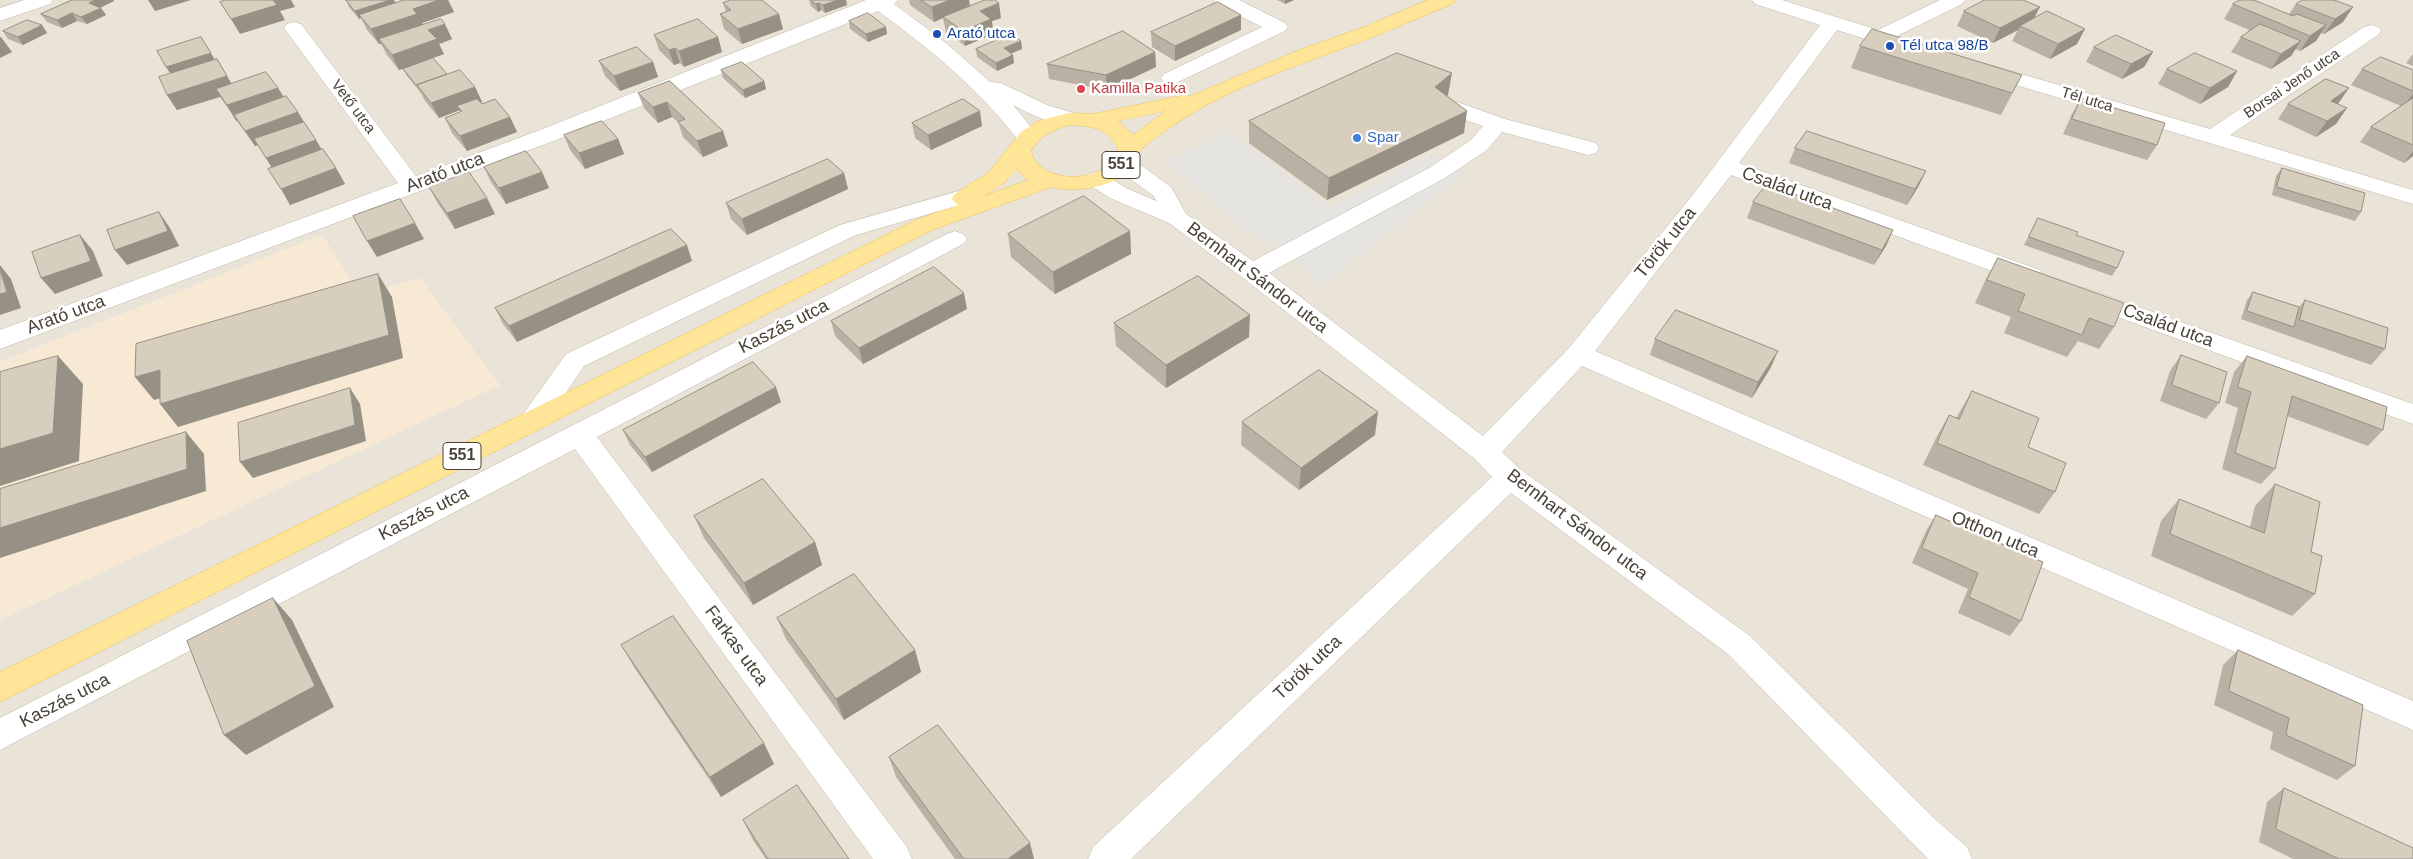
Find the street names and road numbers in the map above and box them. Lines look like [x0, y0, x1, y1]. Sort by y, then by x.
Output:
street label: Borsai Jenő utca [2241, 45, 2343, 123]
street label: Vető utca [327, 77, 379, 137]
street label: Tél utca [2059, 84, 2115, 116]
street label: Arató utca [403, 148, 487, 198]
road number: 551 [1102, 152, 1140, 178]
street label: Család utca [1739, 163, 1835, 215]
street label: Török utca [1631, 203, 1701, 283]
street label: Bernhart Sándor utca [1182, 218, 1332, 338]
street label: Arató utca [24, 291, 108, 339]
street label: Kaszás utca [735, 295, 833, 359]
street label: Család utca [2120, 300, 2216, 352]
road number: 551 [443, 442, 481, 470]
street label: Bernhart Sándor utca [1502, 465, 1652, 585]
street label: Kaszás utca [375, 482, 473, 546]
street label: Otthon utca [1948, 507, 2042, 563]
street label: Farkas utca [700, 602, 772, 690]
street label: Török utca [1270, 631, 1346, 705]
street label: Kaszás utca [16, 669, 114, 733]

